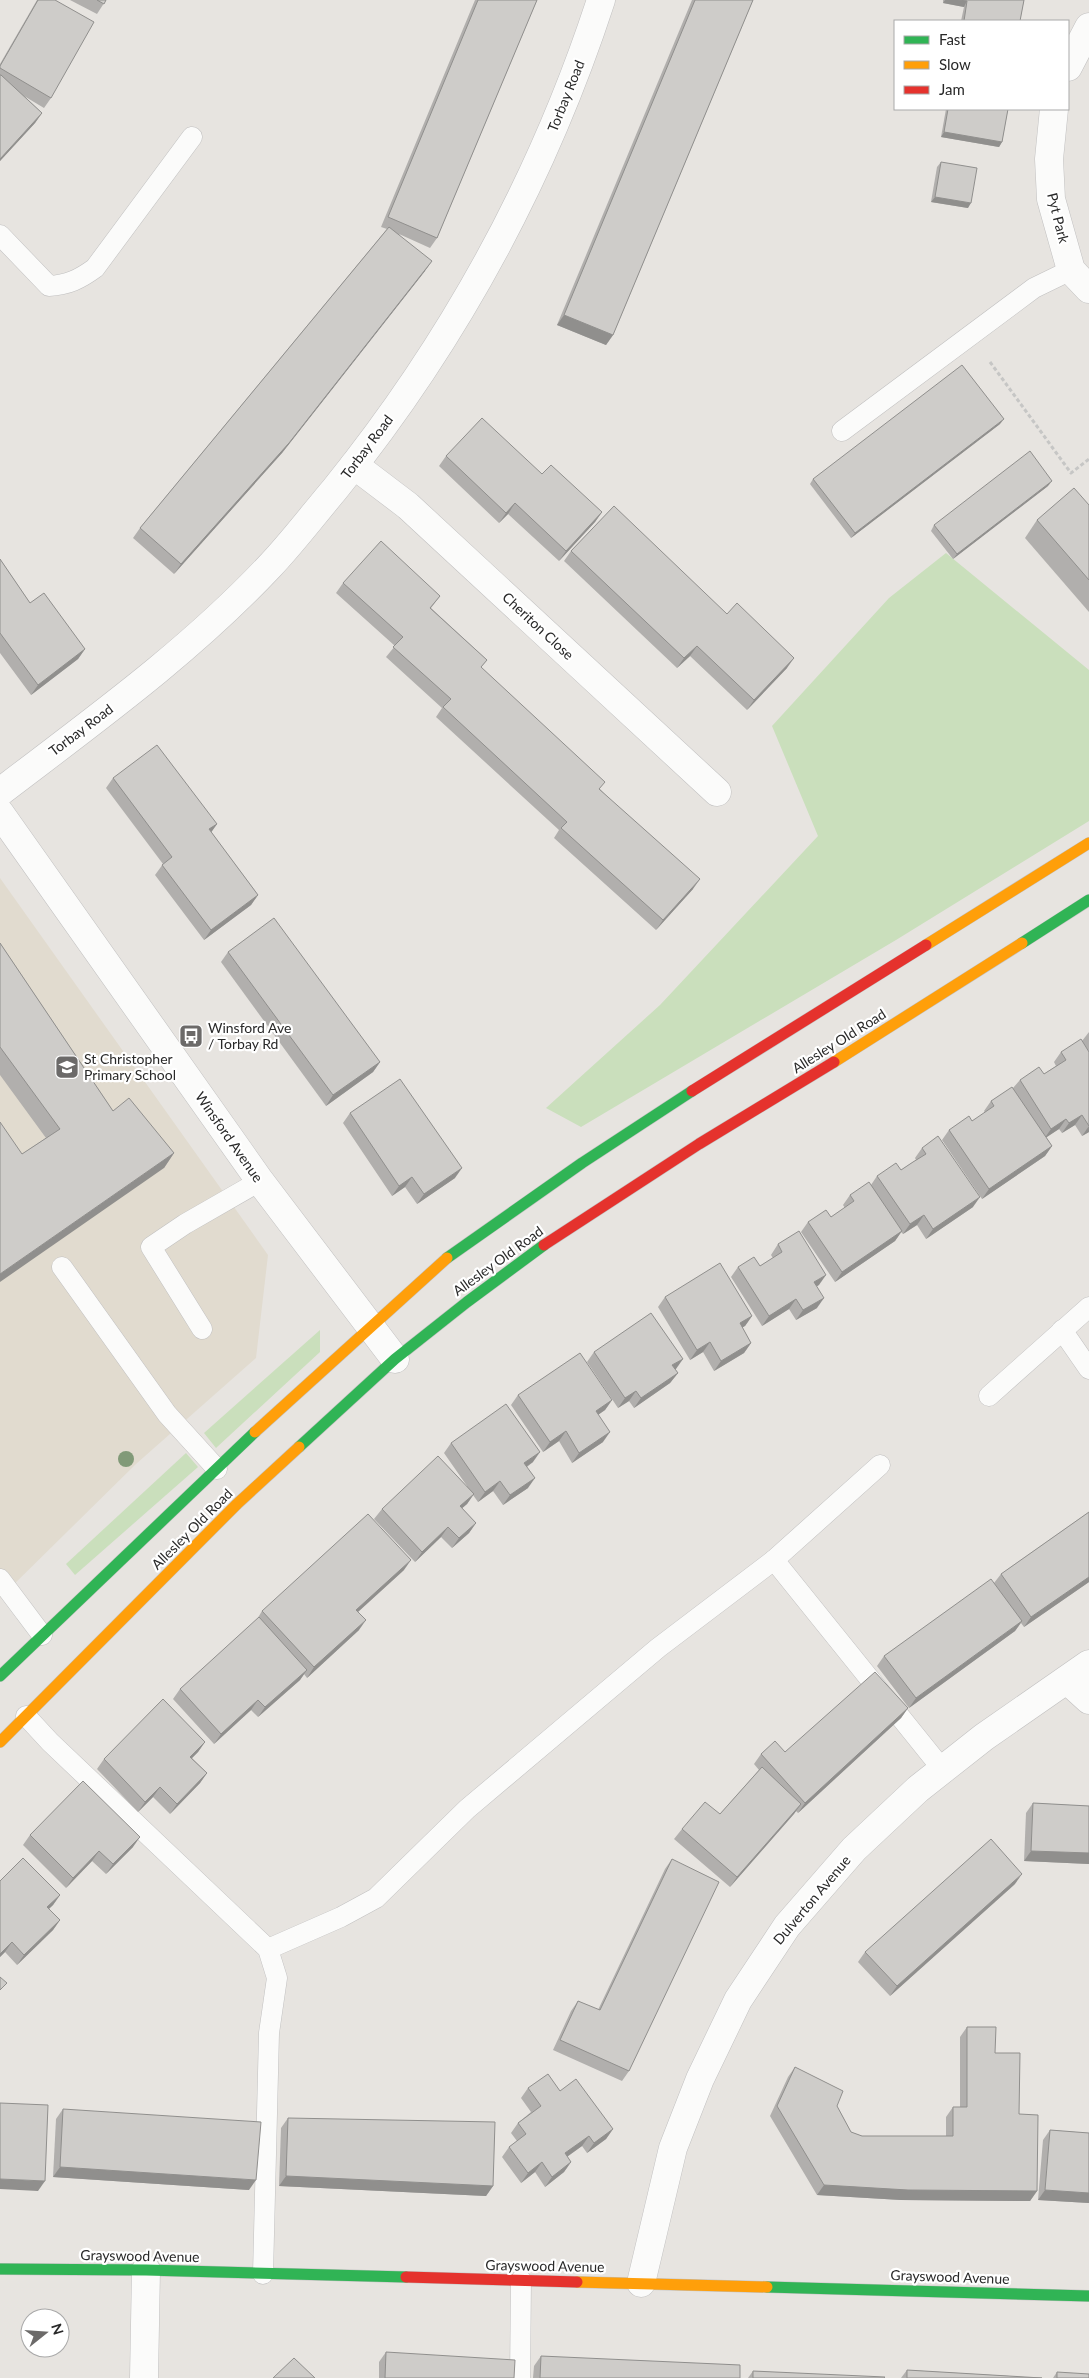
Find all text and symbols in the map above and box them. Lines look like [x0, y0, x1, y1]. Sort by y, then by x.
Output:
legend [894, 20, 1069, 110]
text: Fast [939, 30, 966, 48]
text: Slow [939, 55, 971, 73]
street label: Torbay Road [543, 58, 588, 134]
text: Jam [939, 80, 965, 98]
street label: Pyt Park [1044, 191, 1073, 246]
street label: Torbay Road [337, 411, 396, 482]
street label: Cheriton Close [499, 588, 578, 663]
street label: Torbay Road [45, 700, 116, 759]
street label: Allesley Old Road [789, 1005, 889, 1076]
place label: Winsford Ave / Torbay Rd [208, 1019, 291, 1052]
bus stop icon: Winsford Ave / Torbay Rd [178, 1023, 204, 1049]
place label: St Christopher Primary School [84, 1050, 176, 1083]
school or university icon: St Christopher Primary School [54, 1054, 80, 1080]
street label: Winsford Avenue [192, 1088, 267, 1185]
street label: Allesley Old Road [449, 1222, 546, 1299]
street label: Allesley Old Road [148, 1485, 236, 1573]
street label: Dulverton Avenue [769, 1852, 854, 1948]
street label: Grayswood Avenue [80, 2246, 200, 2265]
street label: Grayswood Avenue [485, 2256, 605, 2275]
street label: Grayswood Avenue [890, 2266, 1010, 2287]
north arrow [20, 2308, 70, 2358]
text: N [48, 2321, 68, 2337]

